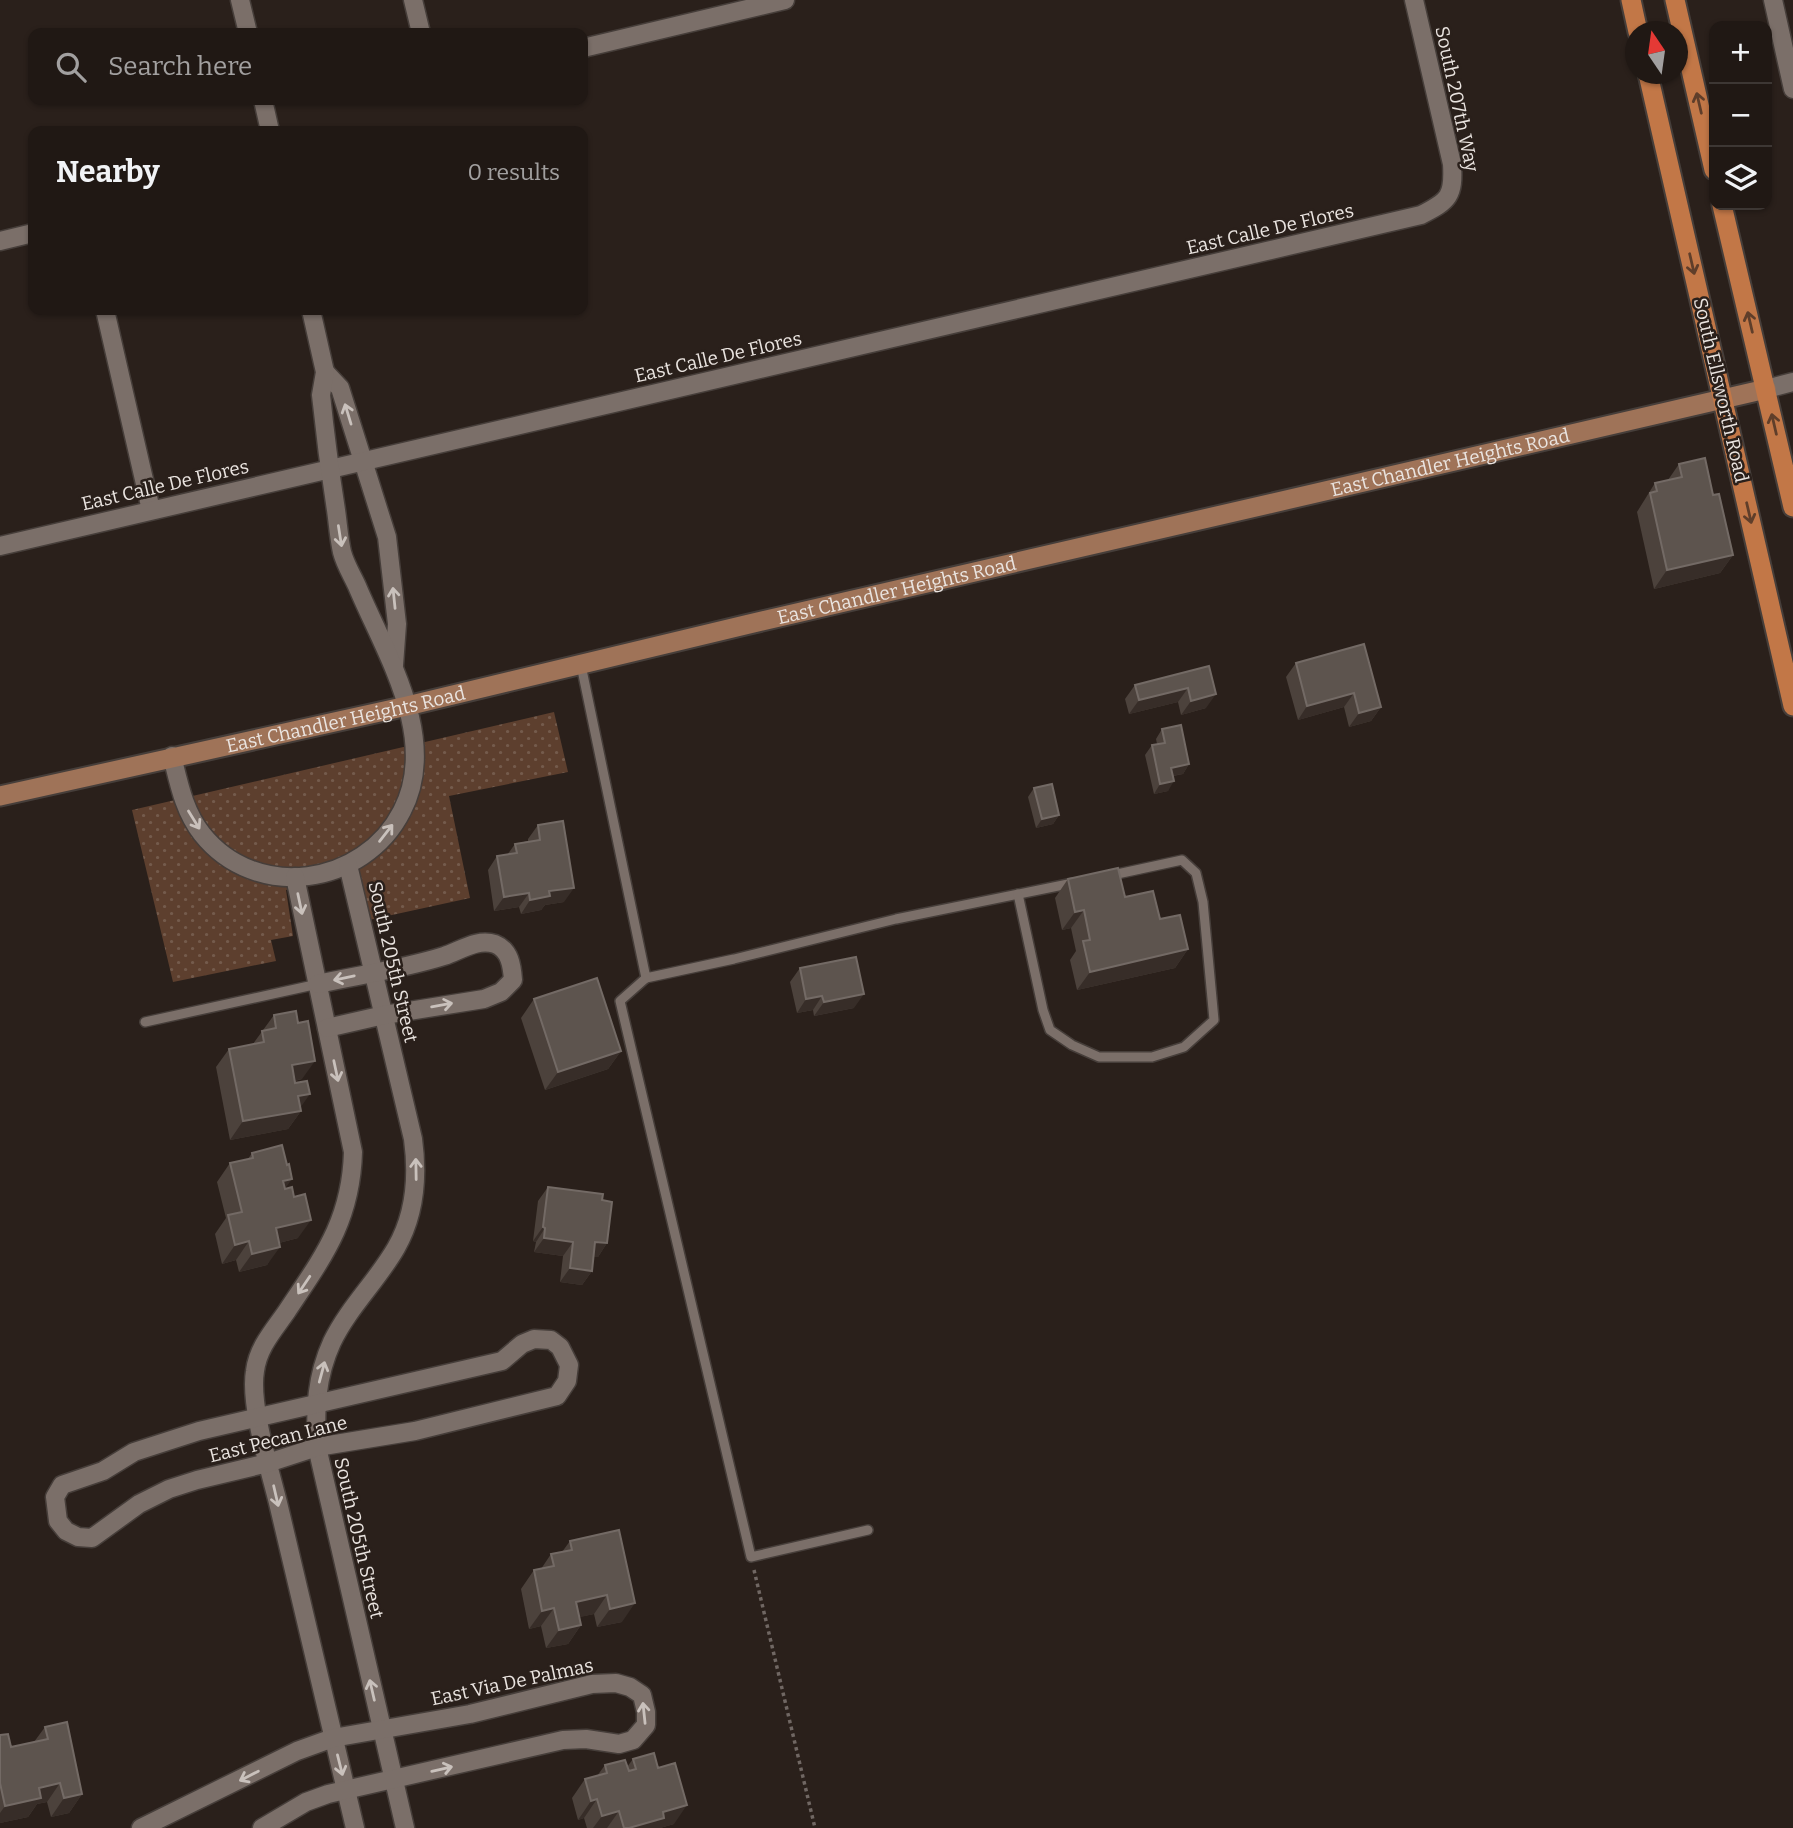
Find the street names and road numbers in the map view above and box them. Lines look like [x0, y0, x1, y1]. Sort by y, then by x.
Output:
street label: South 207th Way [1430, 24, 1484, 175]
street label: East Calle De Flores [1184, 199, 1356, 259]
street label: South Ellsworth Road [1689, 295, 1753, 485]
street label: East Calle De Flores [632, 327, 804, 387]
street label: East Chandler Heights Road [1328, 423, 1572, 501]
street label: East Calle De Flores [79, 455, 251, 515]
street label: East Chandler Heights Road [775, 551, 1018, 629]
street label: East Chandler Heights Road [224, 681, 467, 757]
street label: South 205th Street [363, 879, 423, 1045]
street label: East Pecan Lane [206, 1411, 350, 1467]
street label: South 205th Street [329, 1455, 389, 1621]
street label: East Via De Palmas [429, 1654, 595, 1710]

